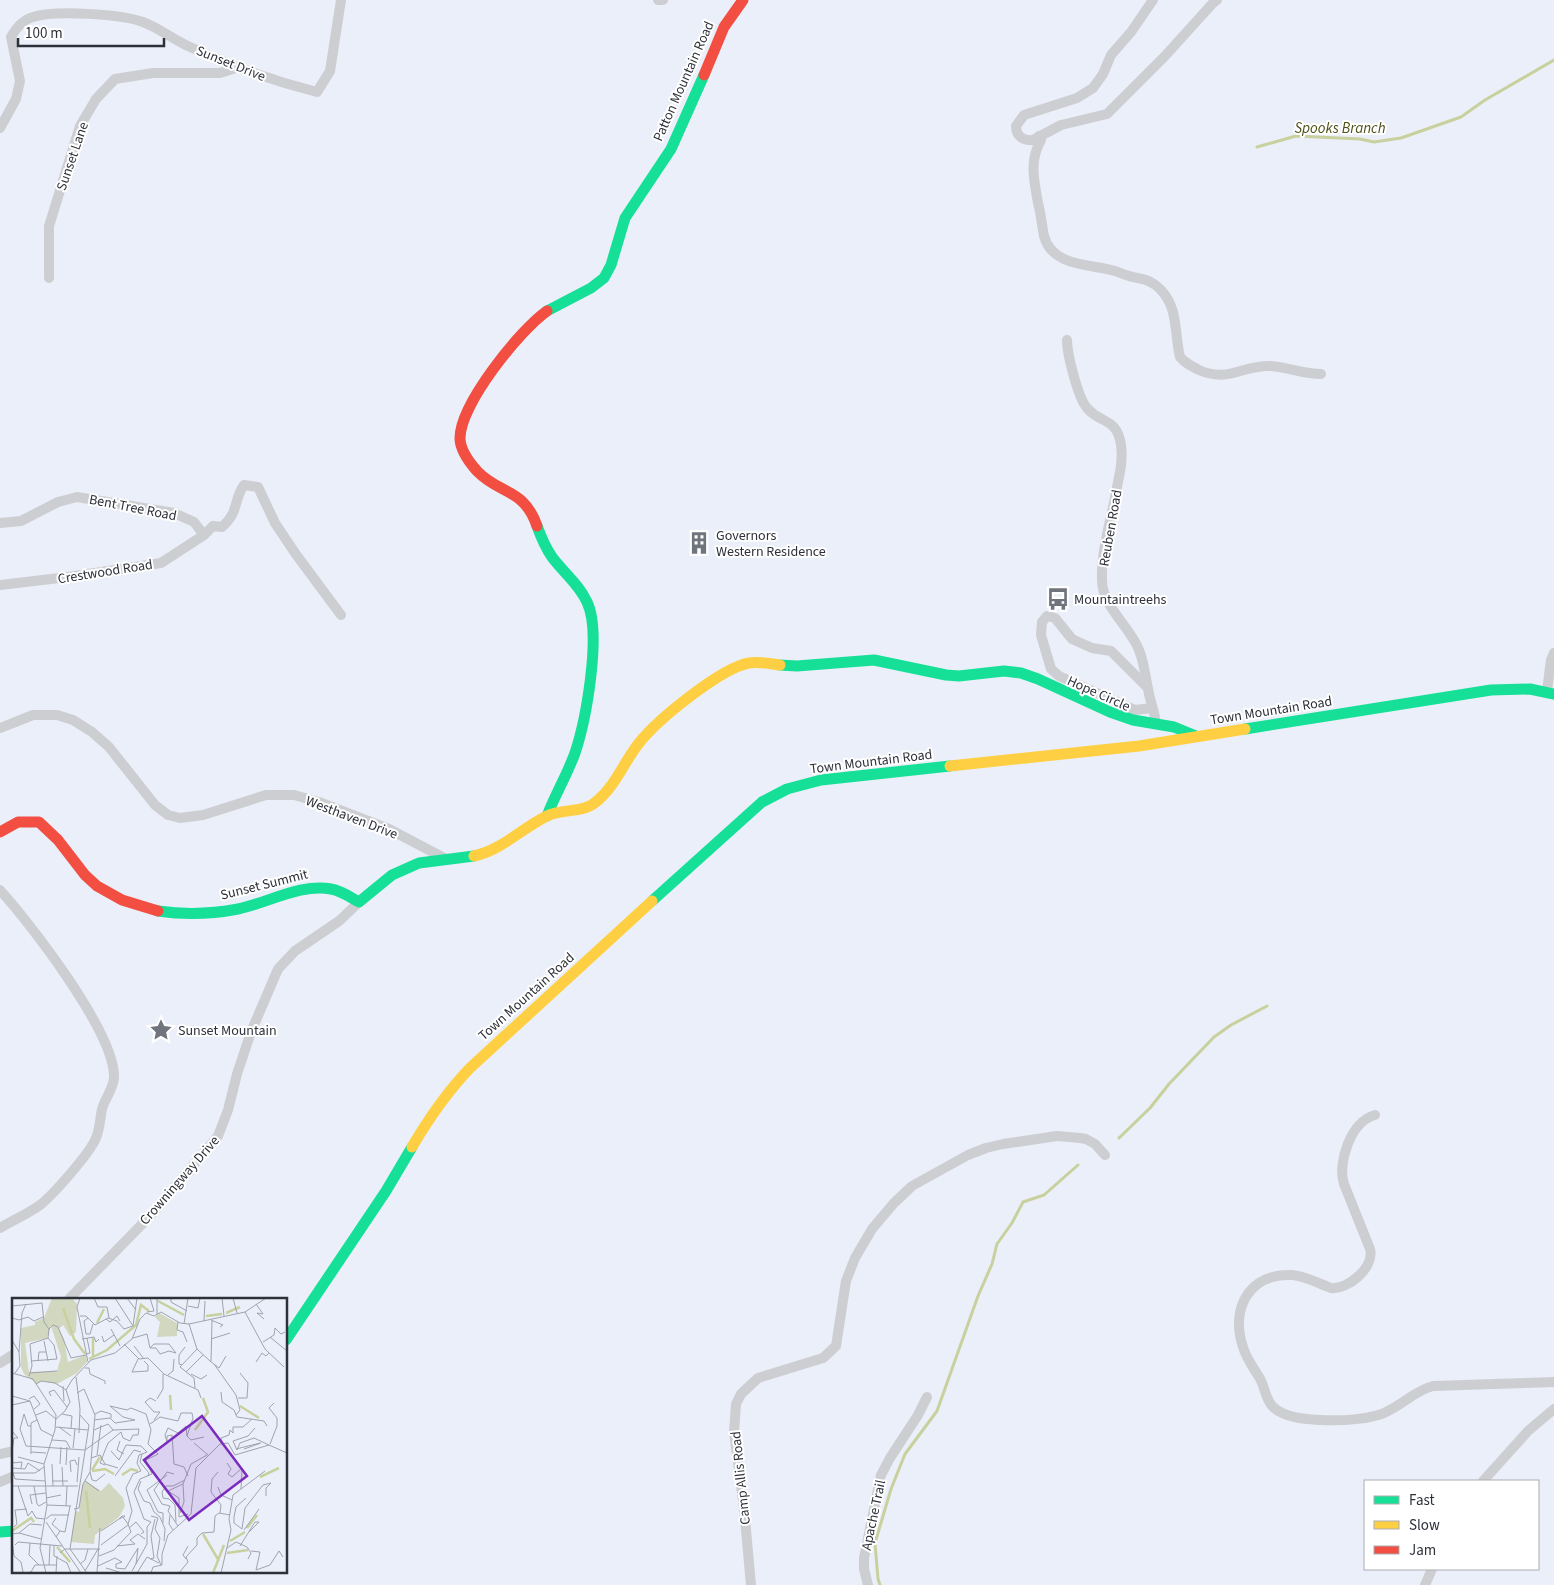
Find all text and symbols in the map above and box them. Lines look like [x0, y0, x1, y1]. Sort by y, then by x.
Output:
scale bar [18, 15, 164, 47]
street label: Patton Mountain Road [648, 18, 719, 145]
text: 100 m [25, 23, 63, 44]
street label: Sunset Drive [193, 41, 268, 87]
water label: Spooks Branch [1294, 118, 1386, 139]
street label: Sunset Lane [52, 119, 94, 193]
street label: Reuben Road [1094, 488, 1128, 568]
street label: Bent Tree Road [87, 490, 178, 526]
place label: Governors Western Residence [716, 526, 826, 562]
building icon: Governors Western Residence [686, 530, 712, 556]
street label: Crestwood Road [56, 555, 154, 589]
bus stop icon: Mountaintreehs [1045, 586, 1071, 612]
place label: Mountaintreehs [1074, 590, 1167, 610]
street label: Hope Circle [1064, 671, 1133, 717]
street label: Town Mountain Road [1209, 691, 1334, 730]
street label: Town Mountain Road [809, 745, 933, 779]
street label: Westhaven Drive [303, 791, 401, 845]
street label: Sunset Summit [218, 864, 310, 905]
street label: Town Mountain Road [474, 948, 579, 1045]
place icon: Sunset Mountain [148, 1017, 174, 1043]
place label: Sunset Mountain [178, 1021, 277, 1041]
street label: Crowningway Drive [135, 1132, 224, 1230]
inset map [12, 1298, 288, 1572]
street label: Camp Allis Road [726, 1430, 756, 1526]
street label: Apache Trail [857, 1478, 891, 1552]
legend [1364, 1480, 1539, 1570]
text: Fast [1409, 1490, 1435, 1511]
text: Slow [1409, 1515, 1440, 1536]
text: Jam [1409, 1540, 1436, 1561]

